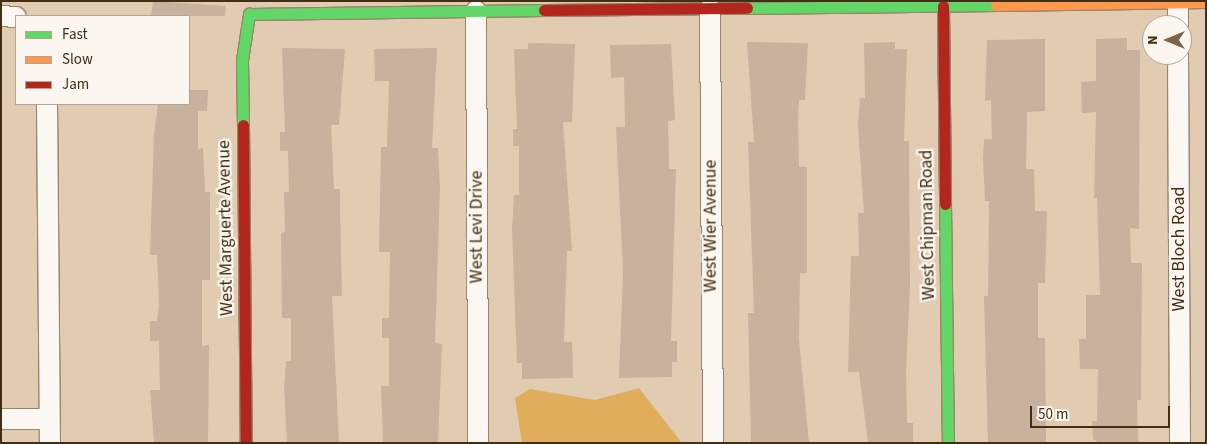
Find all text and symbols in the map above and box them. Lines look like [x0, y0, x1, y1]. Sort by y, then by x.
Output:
legend [15, 15, 190, 105]
north arrow [1142, 15, 1192, 65]
text: Fast [62, 24, 88, 45]
text: N [1143, 35, 1163, 45]
text: Slow [62, 49, 93, 70]
text: Jam [62, 74, 89, 95]
street label: West Marguerte Avenue [214, 140, 238, 316]
street label: West Chipman Road [916, 150, 940, 300]
street label: West Wier Avenue [700, 160, 722, 292]
street label: West Levi Drive [466, 171, 488, 283]
street label: West Bloch Road [1168, 186, 1190, 312]
scale bar [1032, 396, 1172, 428]
text: 50 m [1038, 404, 1068, 425]

